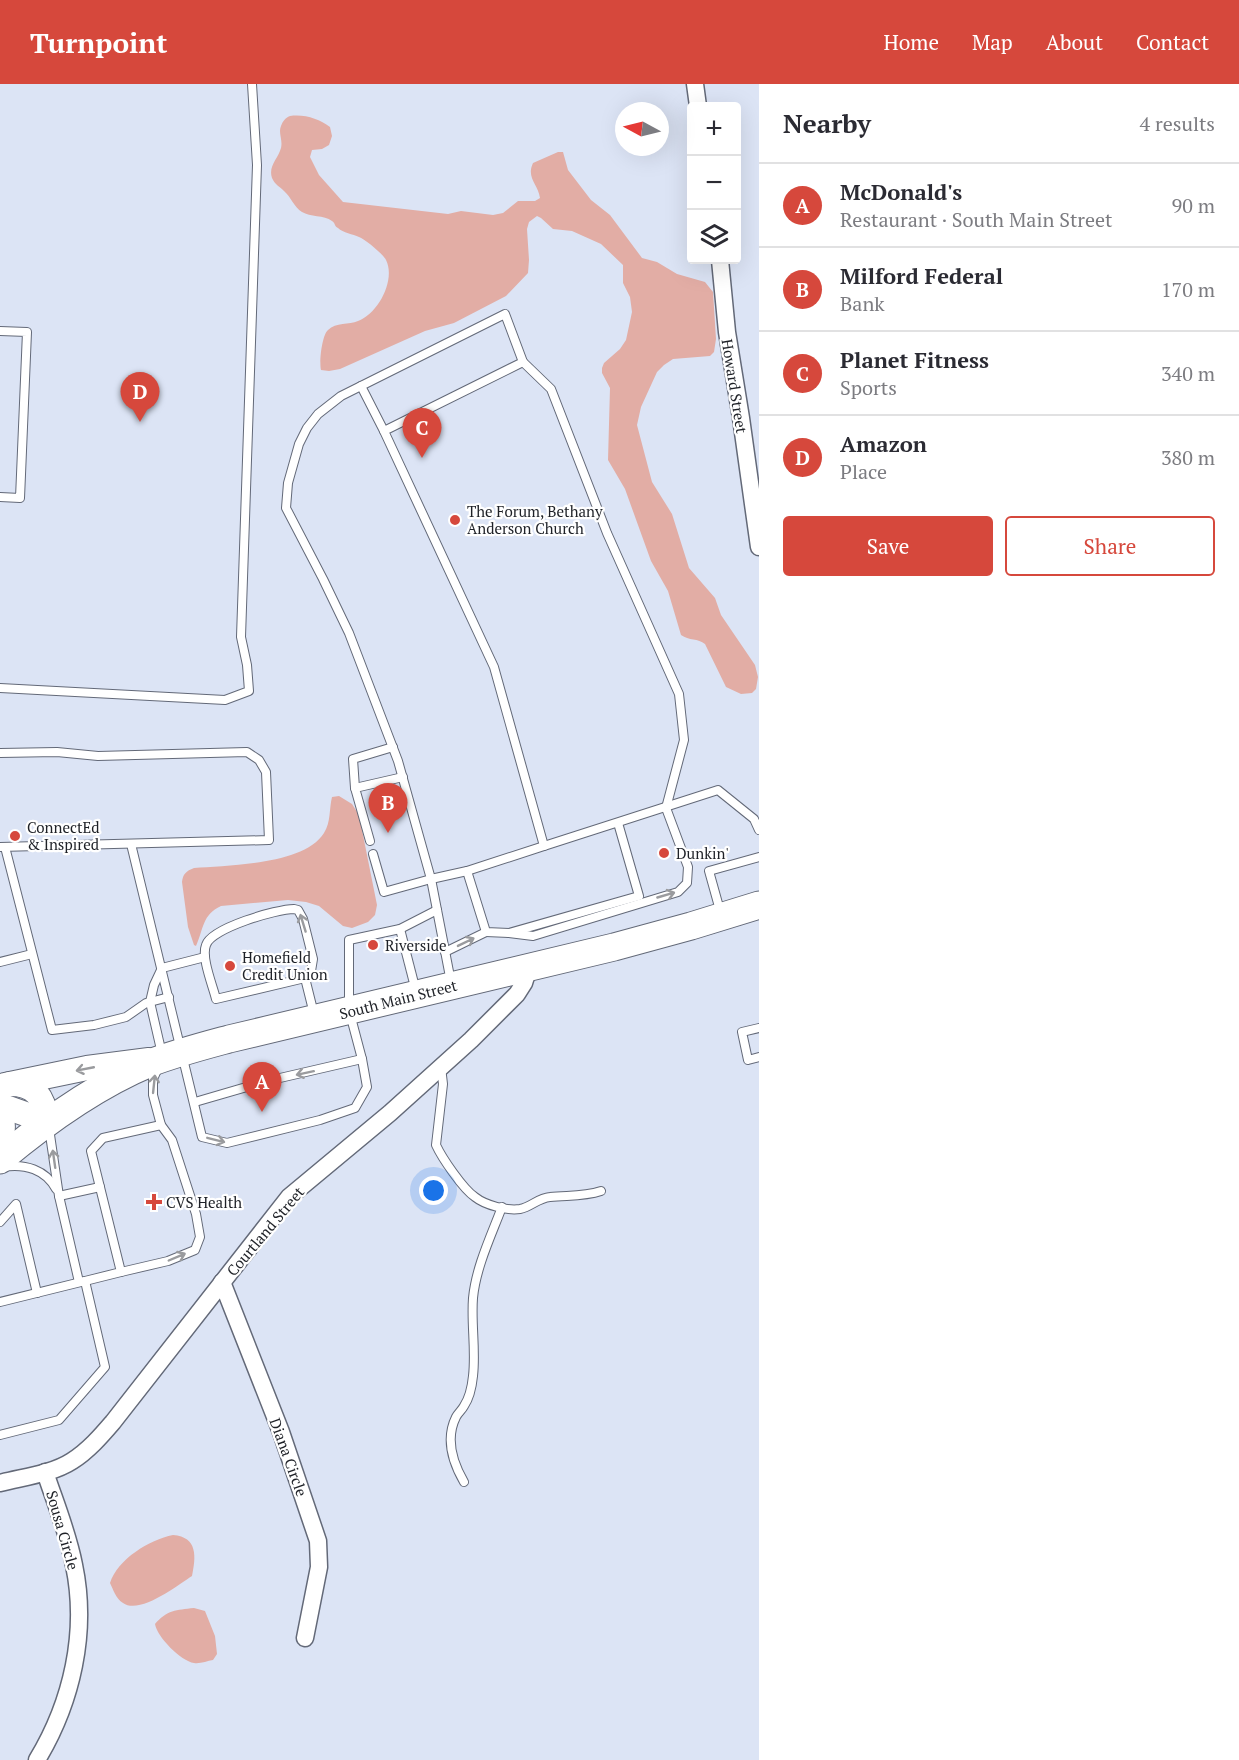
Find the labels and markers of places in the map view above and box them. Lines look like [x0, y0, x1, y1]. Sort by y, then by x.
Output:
pin: D [120, 372, 160, 422]
pin: C [402, 408, 442, 458]
place label: The Forum, Bethany Anderson Church [467, 501, 603, 538]
marker: The Forum, Bethany Anderson Church [448, 513, 462, 527]
pin: B [368, 784, 408, 833]
place label: ConnectEd & Inspired [27, 817, 100, 854]
marker: ConnectEd & Inspired [8, 829, 22, 843]
place label: Dunkin' [676, 843, 729, 863]
marker: Dunkin' [657, 846, 671, 860]
place label: Riverside [385, 935, 447, 955]
marker: Riverside [366, 938, 380, 952]
place label: Homefield Credit Union [242, 947, 328, 984]
marker: Homefield Credit Union [223, 959, 237, 973]
pin: A [242, 1062, 282, 1112]
place label: CVS Health [166, 1192, 242, 1212]
marker: CVS Health [147, 1195, 161, 1209]

